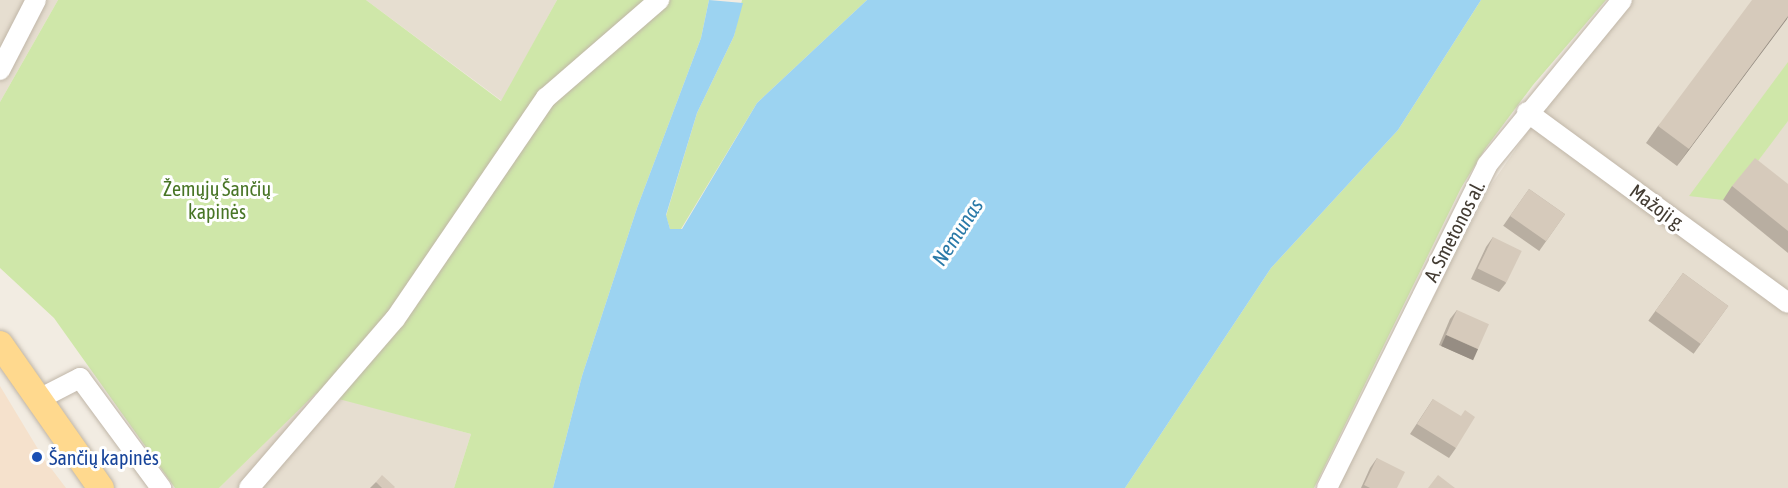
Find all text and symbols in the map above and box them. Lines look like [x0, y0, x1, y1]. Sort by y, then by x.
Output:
park label: Žemųjų Šančių kapinės [163, 176, 271, 223]
street label: A. Smetonos al. [1418, 177, 1490, 285]
street label: Mažoji g. [1625, 179, 1691, 235]
water label: Nemunas [926, 194, 988, 270]
place label: Šančių kapinės [49, 445, 159, 469]
marker: Šančių kapinės [30, 450, 44, 464]

